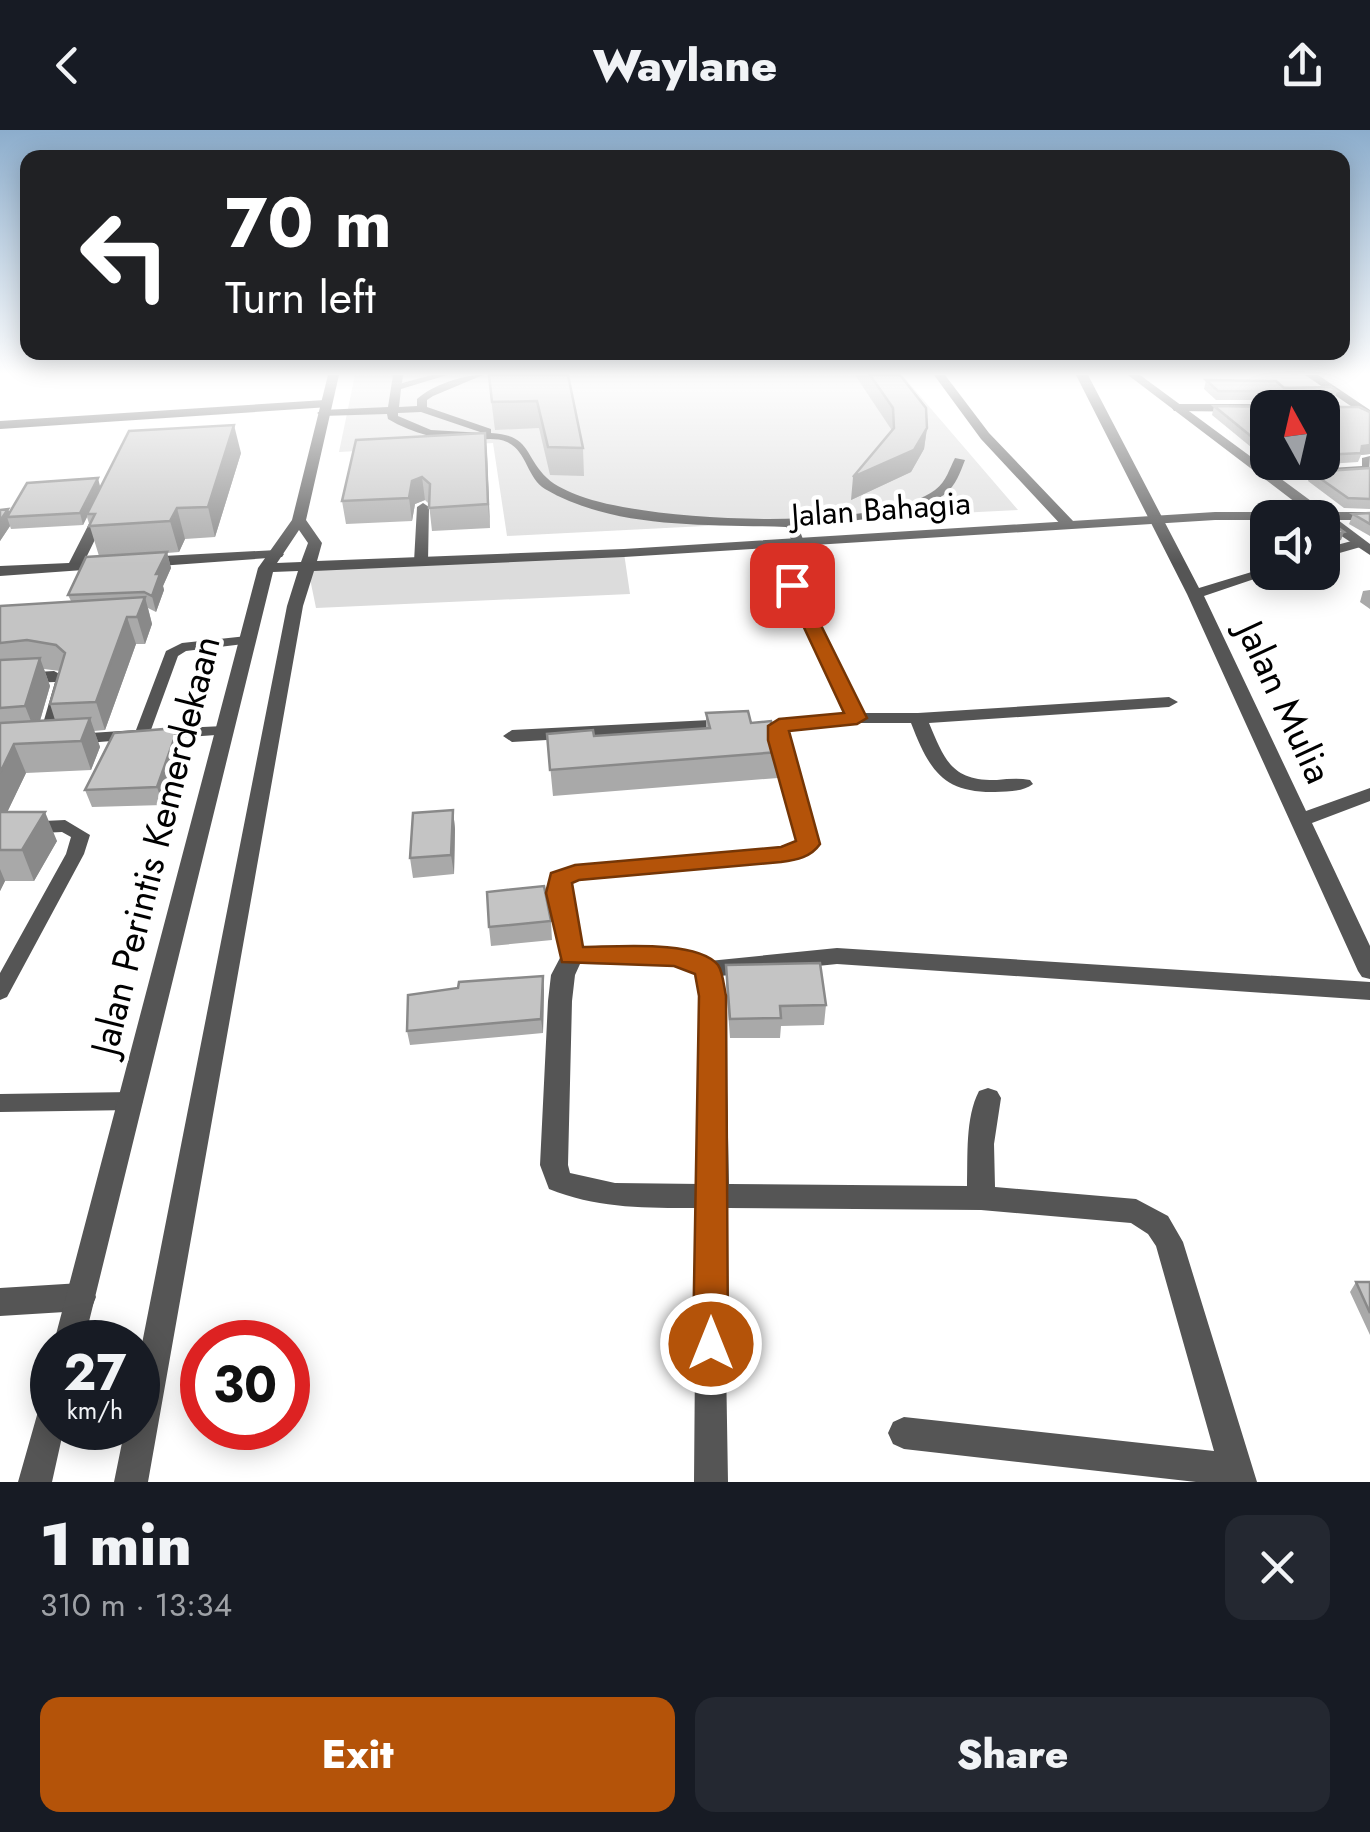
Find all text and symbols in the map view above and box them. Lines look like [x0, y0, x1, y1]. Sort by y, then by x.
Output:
text: Waylane [593, 33, 777, 98]
icon: back [40, 38, 95, 93]
icon: share [1275, 38, 1330, 93]
text: 70 m [225, 172, 392, 273]
icon: left [60, 190, 190, 320]
text: Turn left [225, 265, 376, 330]
north arrow [1250, 390, 1340, 480]
map controls [1250, 390, 1340, 590]
street label: Jalan Bahagia [786, 480, 972, 538]
button: sound [1250, 500, 1340, 590]
pin [750, 543, 835, 628]
icon: arrive [765, 558, 820, 613]
street label: Jalan Mulia [1221, 607, 1347, 792]
street label: Jalan Perintis Kemerdekaan [75, 630, 234, 1065]
position arrow [659, 1292, 763, 1396]
speed limit sign: 30 [180, 1320, 310, 1450]
text: 27 [64, 1336, 126, 1409]
text: km/h [67, 1392, 123, 1428]
text: 1 min [40, 1501, 192, 1588]
button: close [1225, 1515, 1330, 1620]
text: 310 m · 13:34 [40, 1582, 232, 1628]
button: Exit [40, 1697, 675, 1812]
button: Share [695, 1697, 1330, 1812]

